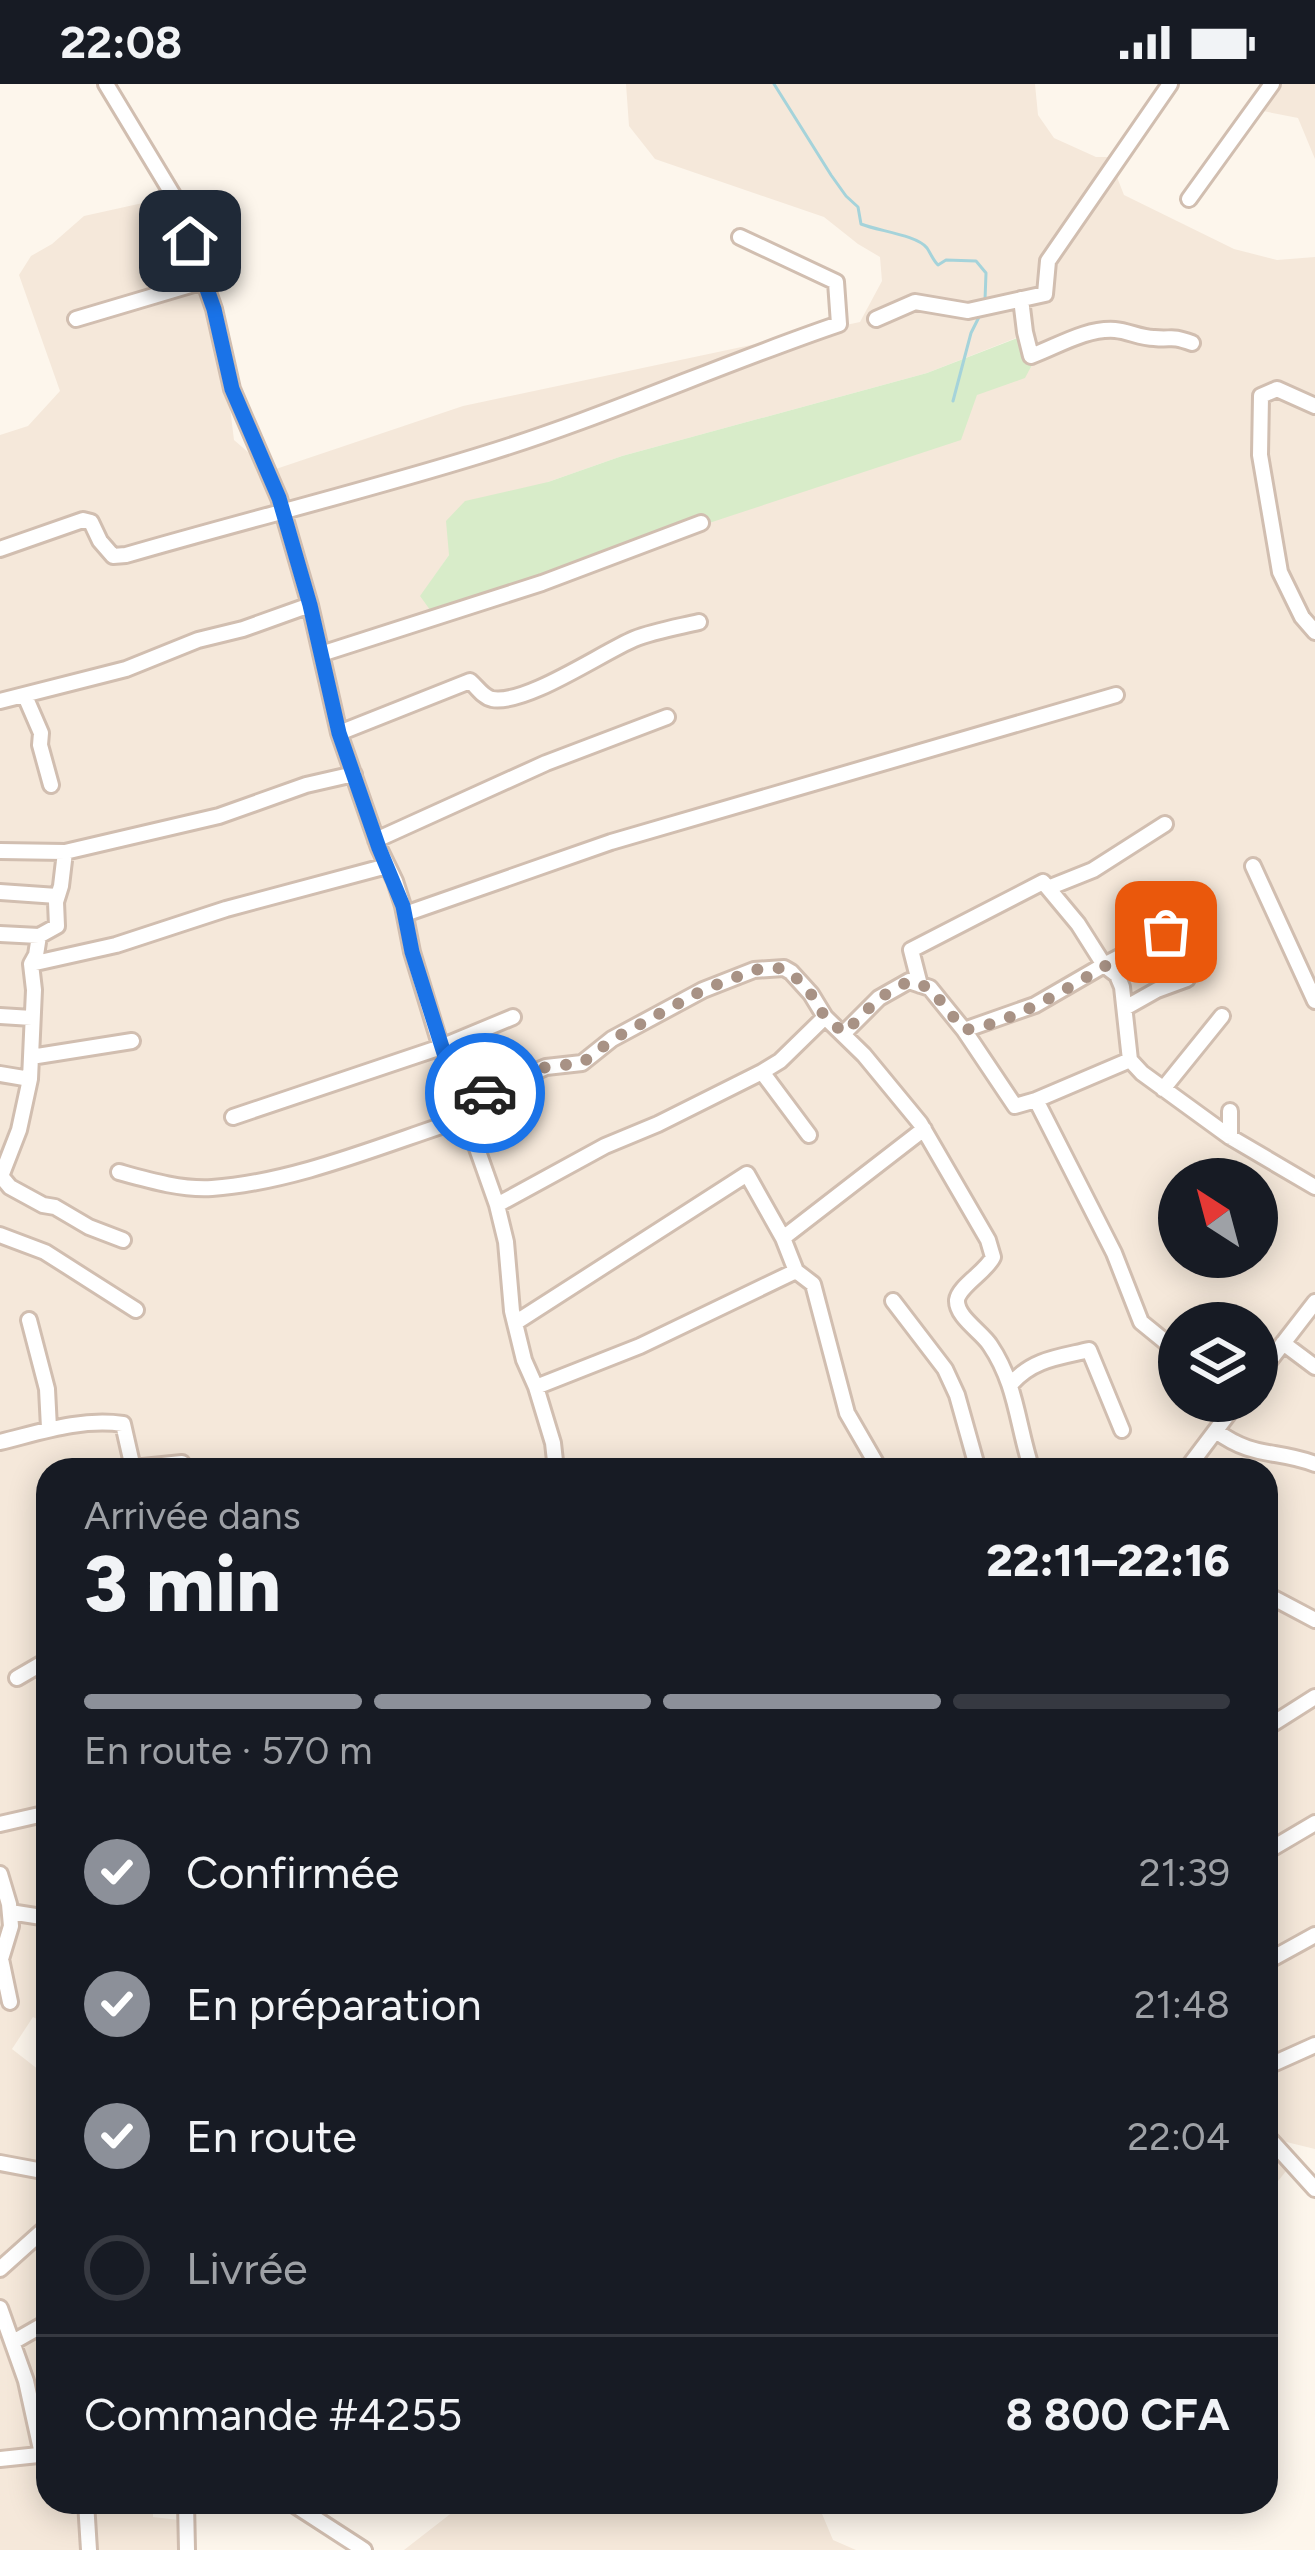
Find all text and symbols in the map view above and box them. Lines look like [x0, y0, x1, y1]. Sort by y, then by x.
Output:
text: 22:08 [60, 15, 182, 69]
pin [139, 190, 241, 292]
icon: home [157, 208, 223, 274]
pin [1115, 881, 1217, 983]
icon: bag [1133, 899, 1199, 965]
courier [425, 1033, 545, 1153]
icon: car [452, 1060, 518, 1126]
north arrow [1158, 1158, 1278, 1278]
map controls [1158, 1158, 1278, 1422]
button: layers [1158, 1302, 1278, 1422]
text: Arrivée dans [84, 1492, 301, 1539]
text: 22:11–22:16 [986, 1533, 1230, 1587]
text: 3 min [84, 1537, 281, 1631]
text: En route · 570 m [84, 1727, 372, 1774]
icon: check [84, 1839, 150, 1905]
text: Confirmée [186, 1845, 399, 1899]
text: 21:39 [1139, 1849, 1230, 1896]
icon: check [84, 1971, 150, 2037]
text: En préparation [186, 1977, 482, 2031]
text: 21:48 [1134, 1981, 1230, 2028]
icon: check [84, 2103, 150, 2169]
text: En route [186, 2109, 357, 2163]
text: 22:04 [1127, 2113, 1230, 2160]
text: Livrée [186, 2241, 308, 2295]
text: Commande #4255 [84, 2387, 462, 2441]
text: 8 800 CFA [1005, 2387, 1230, 2441]

